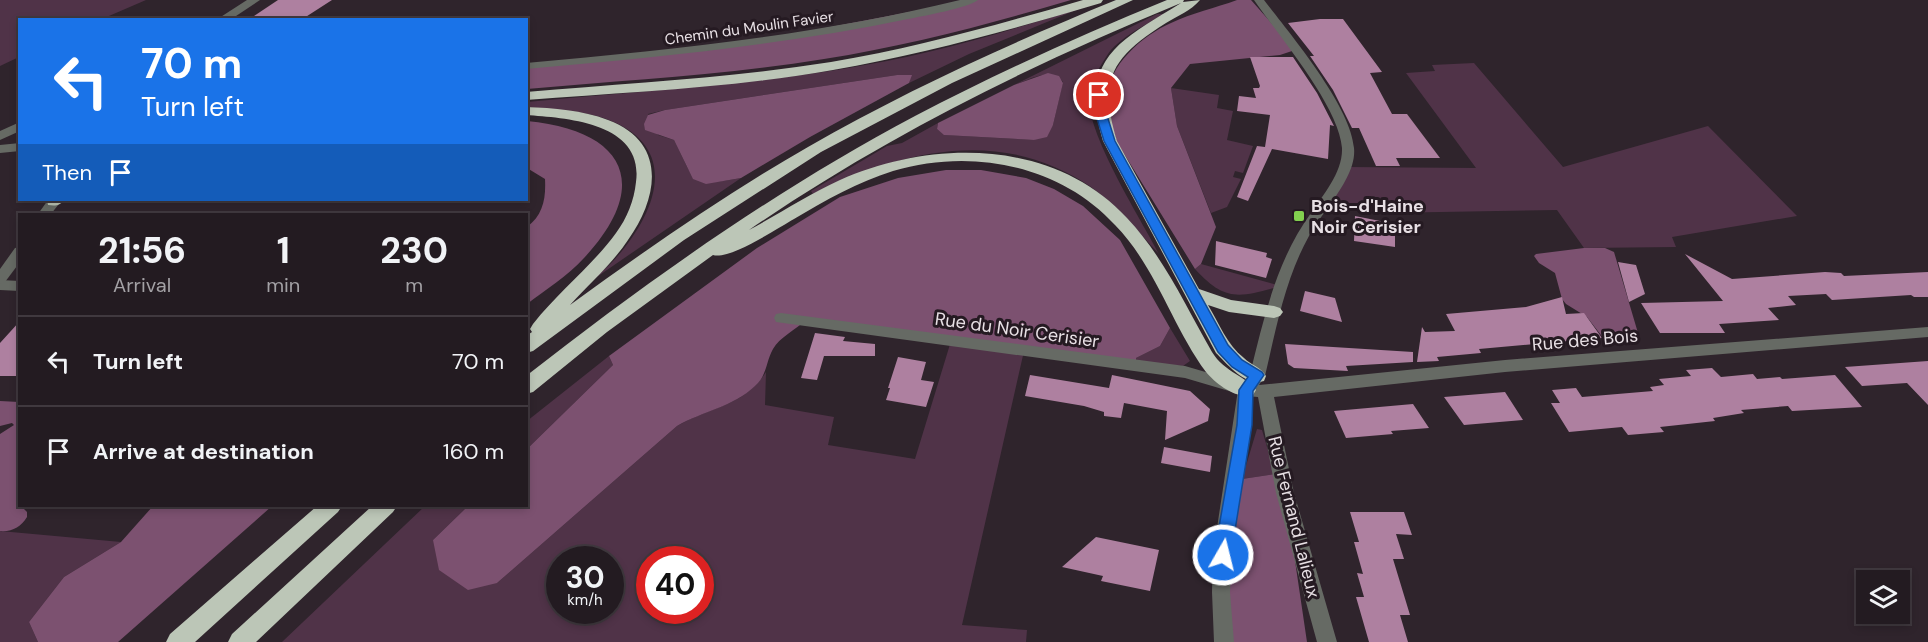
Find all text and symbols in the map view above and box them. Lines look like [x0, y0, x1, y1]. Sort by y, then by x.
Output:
street label: Chemin du Moulin Favier [663, 6, 835, 50]
text: 70 m [141, 36, 242, 91]
icon: left [42, 42, 120, 120]
pin [1073, 69, 1124, 120]
icon: arrive [1082, 78, 1115, 111]
text: Turn left [141, 89, 244, 124]
icon: arrive [104, 156, 137, 189]
text: Then [42, 158, 92, 187]
place label: Bois-d'Haine Noir Cerisier [1311, 194, 1424, 239]
marker: Bois-d'Haine Noir Cerisier [1292, 209, 1306, 223]
text: 21:56 [98, 227, 186, 274]
text: 1 [277, 227, 290, 274]
text: 230 [380, 227, 448, 274]
text: Arrival [113, 272, 171, 298]
text: min [266, 272, 300, 298]
text: m [405, 272, 423, 298]
street label: Rue du Noir Cerisier [933, 307, 1101, 353]
street label: Rue des Bois [1531, 323, 1639, 357]
icon: left [42, 345, 75, 378]
text: Turn left [93, 347, 183, 376]
text: 70 m [452, 347, 504, 376]
street label: Rue Fernand Lalieux [1262, 434, 1326, 600]
icon: arrive [42, 435, 75, 468]
text: Arrive at destination [93, 437, 314, 466]
text: 160 m [443, 437, 504, 466]
position arrow [1191, 523, 1255, 587]
speed limit sign: 40 [636, 546, 714, 624]
text: 30 [565, 558, 605, 597]
map controls [1856, 570, 1910, 624]
button: layers [1856, 570, 1910, 624]
text: km/h [567, 590, 603, 610]

